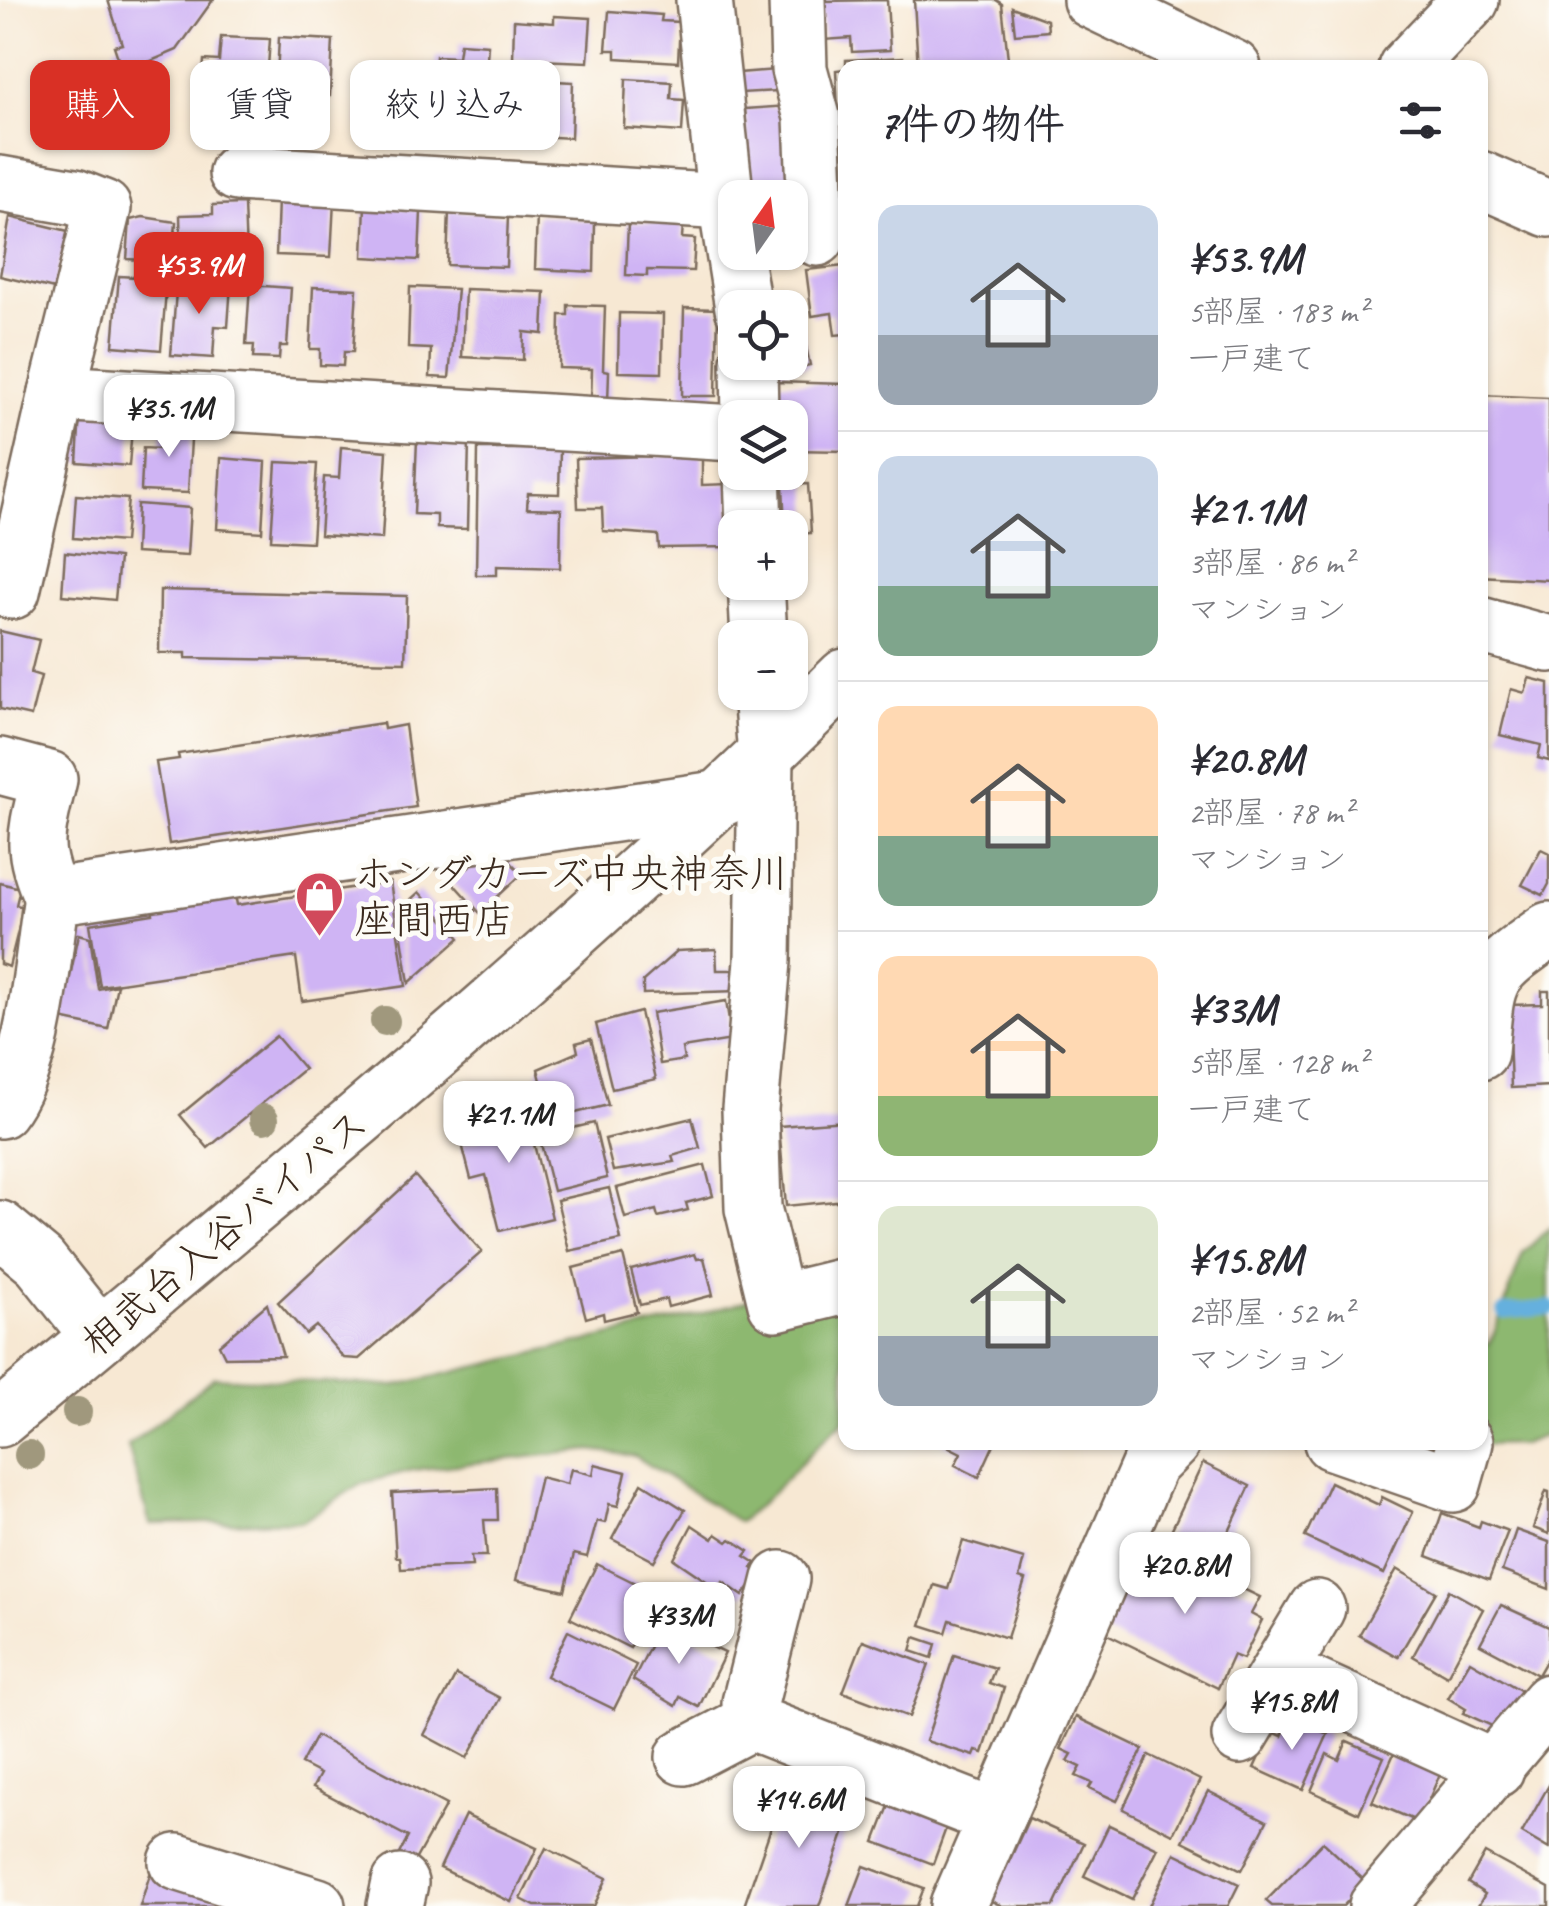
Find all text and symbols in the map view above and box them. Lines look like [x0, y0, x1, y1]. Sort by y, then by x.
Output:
chip: 購入 [30, 60, 170, 150]
chip: 賃貸 [190, 60, 330, 150]
chip: 絞り込み [350, 60, 560, 150]
icon: filters [1393, 93, 1448, 148]
text: 7件の物件 [878, 98, 1065, 151]
north arrow [718, 180, 808, 270]
map controls [718, 180, 808, 710]
pin: ¥53.9M [118, 232, 280, 317]
text: ¥53.9M [1188, 232, 1301, 285]
text: ¥53.9M [156, 244, 242, 285]
icon: home [958, 245, 1078, 365]
button: locate [718, 290, 808, 380]
text: 5部屋 · 183 m² [1188, 291, 1367, 332]
text: 一戸建て [1188, 338, 1316, 379]
pin: ¥35.1M [88, 375, 250, 460]
text: ¥35.1M [126, 387, 212, 428]
button: layers [718, 400, 808, 490]
text: ¥21.1M [1188, 483, 1303, 536]
icon: home [958, 496, 1078, 616]
button: + [718, 510, 808, 600]
text: 3部屋 · 86 m² [1188, 542, 1353, 583]
text: マンション [1188, 589, 1347, 630]
button: − [718, 620, 808, 710]
text: ¥20.8M [1188, 733, 1303, 786]
icon: home [958, 746, 1078, 866]
text: 2部屋 · 78 m² [1188, 792, 1353, 833]
text: マンション [1188, 839, 1347, 880]
place label: ホンダカーズ中央神奈川 座間西店 [354, 849, 789, 945]
shop icon: ホンダカーズ中央神奈川 座間西店 [293, 870, 345, 938]
text: ¥33M [1188, 983, 1275, 1036]
icon: home [958, 996, 1078, 1116]
text: 5部屋 · 128 m² [1188, 1042, 1367, 1083]
pin: ¥21.1M [428, 1081, 590, 1166]
text: 一戸建て [1188, 1089, 1316, 1130]
text: ¥21.1M [465, 1093, 553, 1134]
street label: 相武台入谷バイパス [71, 1098, 378, 1367]
text: ¥15.8M [1188, 1233, 1302, 1286]
icon: home [958, 1246, 1078, 1366]
text: 2部屋 · 52 m² [1188, 1292, 1353, 1333]
text: マンション [1188, 1339, 1347, 1380]
pin: ¥20.8M [1104, 1532, 1266, 1617]
text: ¥20.8M [1141, 1544, 1229, 1585]
pin: ¥33M [620, 1582, 738, 1667]
text: ¥33M [646, 1594, 712, 1635]
pin: ¥15.8M [1211, 1668, 1373, 1753]
text: ¥15.8M [1249, 1680, 1335, 1721]
pin: ¥14.6M [718, 1766, 880, 1851]
text: ¥14.6M [755, 1778, 843, 1819]

